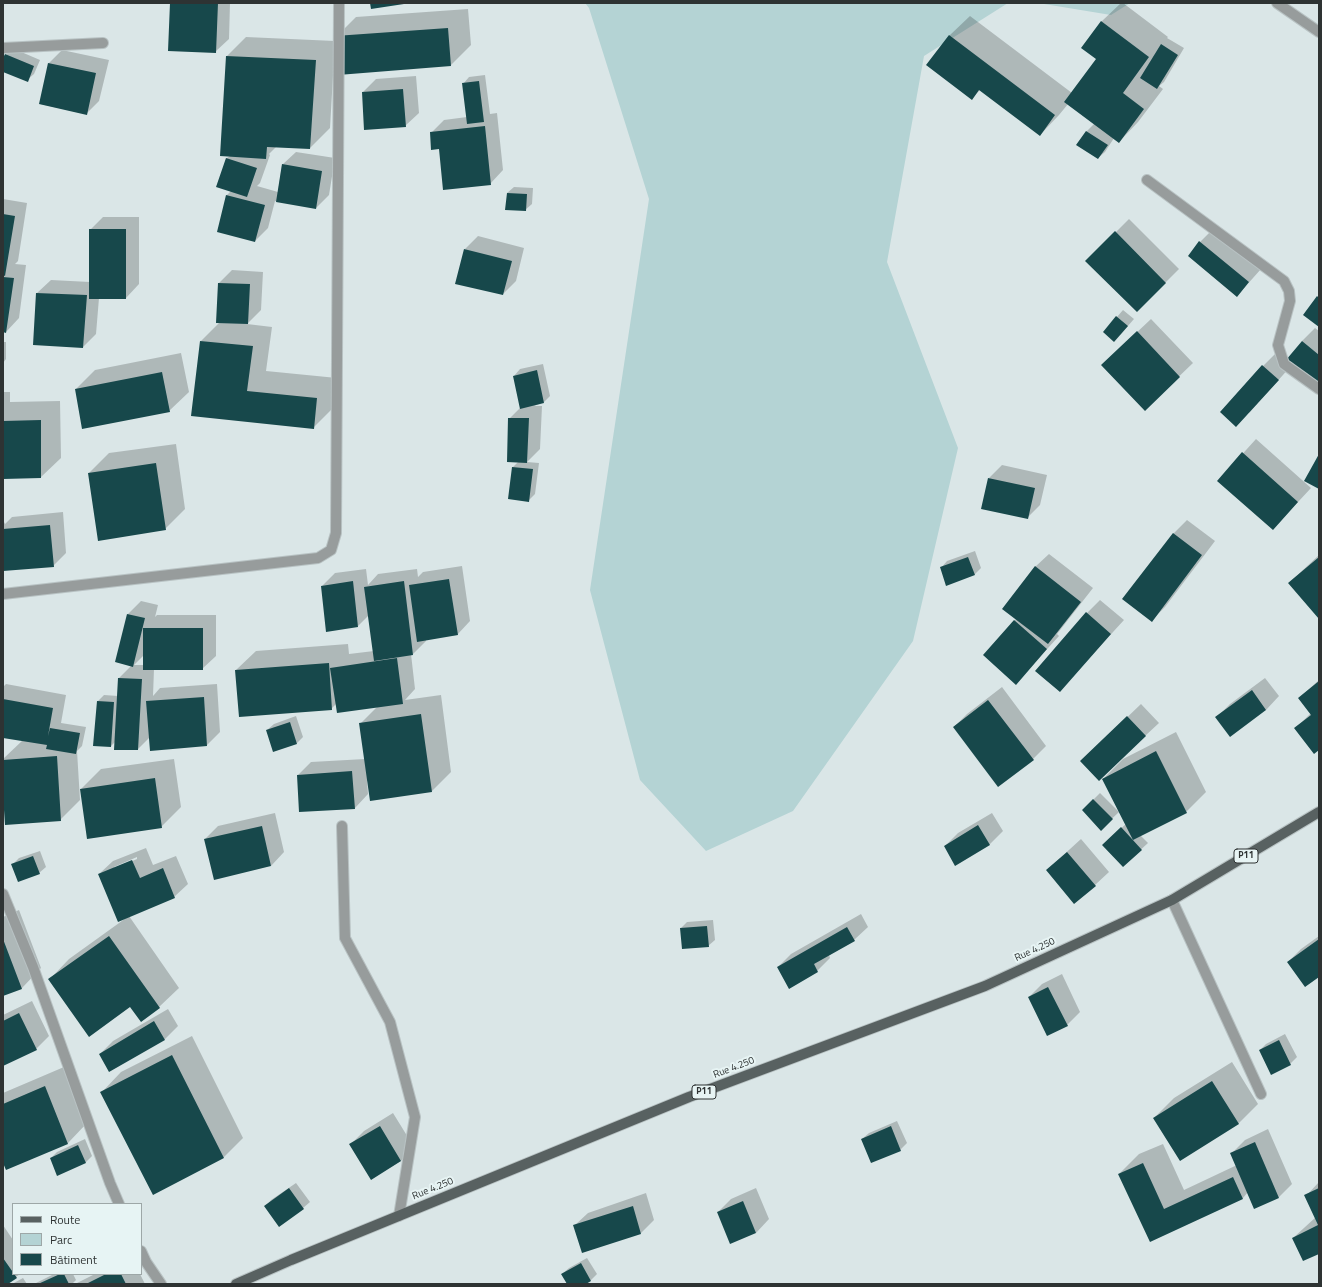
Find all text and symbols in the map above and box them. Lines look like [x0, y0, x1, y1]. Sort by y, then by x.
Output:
road number: P11 [1234, 849, 1258, 863]
street label: Rue 4.250 [1013, 935, 1057, 965]
street label: Rue 4.250 [712, 1055, 756, 1081]
road number: P11 [692, 1085, 716, 1099]
street label: Rue 4.250 [411, 1175, 455, 1203]
legend [12, 1203, 142, 1275]
text: Route [50, 1210, 80, 1229]
text: Parc [50, 1230, 72, 1249]
text: Bâtiment [50, 1250, 97, 1269]

